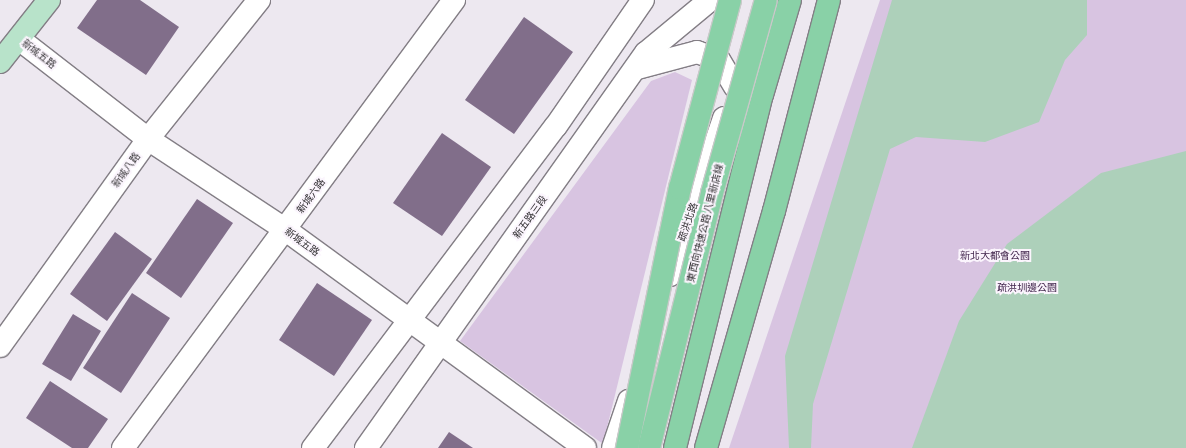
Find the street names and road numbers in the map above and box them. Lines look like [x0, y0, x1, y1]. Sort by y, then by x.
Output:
street label: 新城五路 [20, 37, 58, 71]
street label: 新城八路 [109, 150, 143, 190]
street label: 東西向快速公路 八里新店線 [684, 163, 726, 283]
street label: 新城六路 [294, 176, 328, 216]
street label: 新五路三段 [510, 193, 550, 241]
street label: 疏洪北路 [676, 201, 700, 243]
street label: 新城五路 [282, 225, 322, 259]

